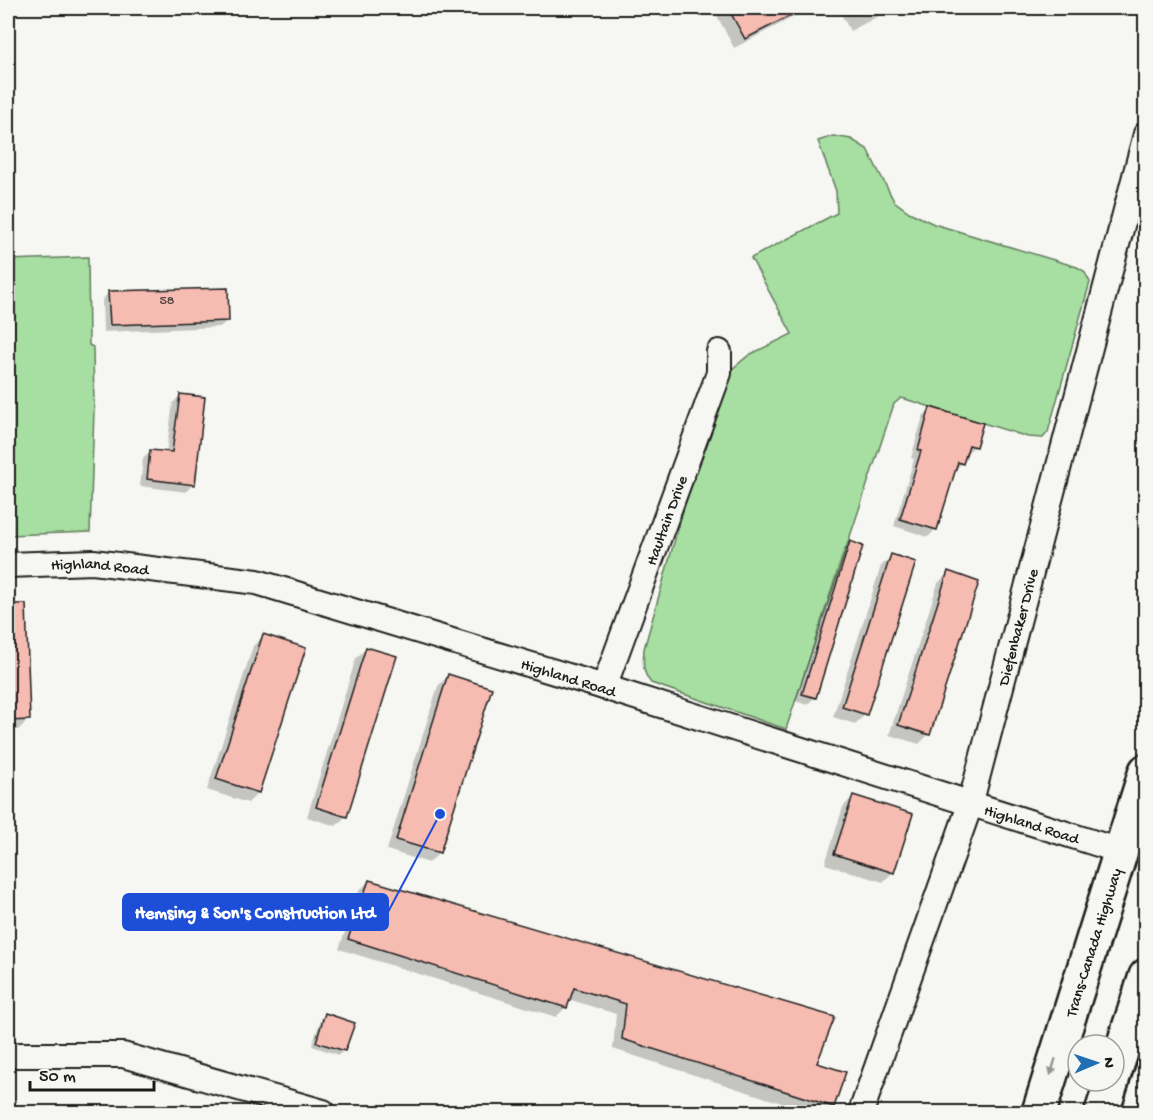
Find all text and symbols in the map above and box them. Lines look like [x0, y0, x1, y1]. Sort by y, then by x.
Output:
house number: 58 [159, 293, 175, 310]
street label: Haultain Drive [643, 473, 694, 569]
street label: Highland Road [51, 556, 151, 582]
street label: Diefenbaker Drive [995, 566, 1045, 689]
street label: Highland Road [518, 656, 619, 704]
street label: Highland Road [981, 802, 1082, 851]
street label: Trans-Canada Highway [1063, 866, 1128, 1021]
callout: Hemsing & Son's Construction Ltd [123, 894, 388, 930]
text: Hemsing & Son's Construction Ltd [135, 904, 378, 925]
north arrow [1066, 1033, 1126, 1093]
scale bar [30, 1054, 154, 1092]
text: N [1098, 1057, 1117, 1069]
one-way arrow [1048, 1058, 1057, 1076]
text: 50 m [39, 1067, 76, 1088]

